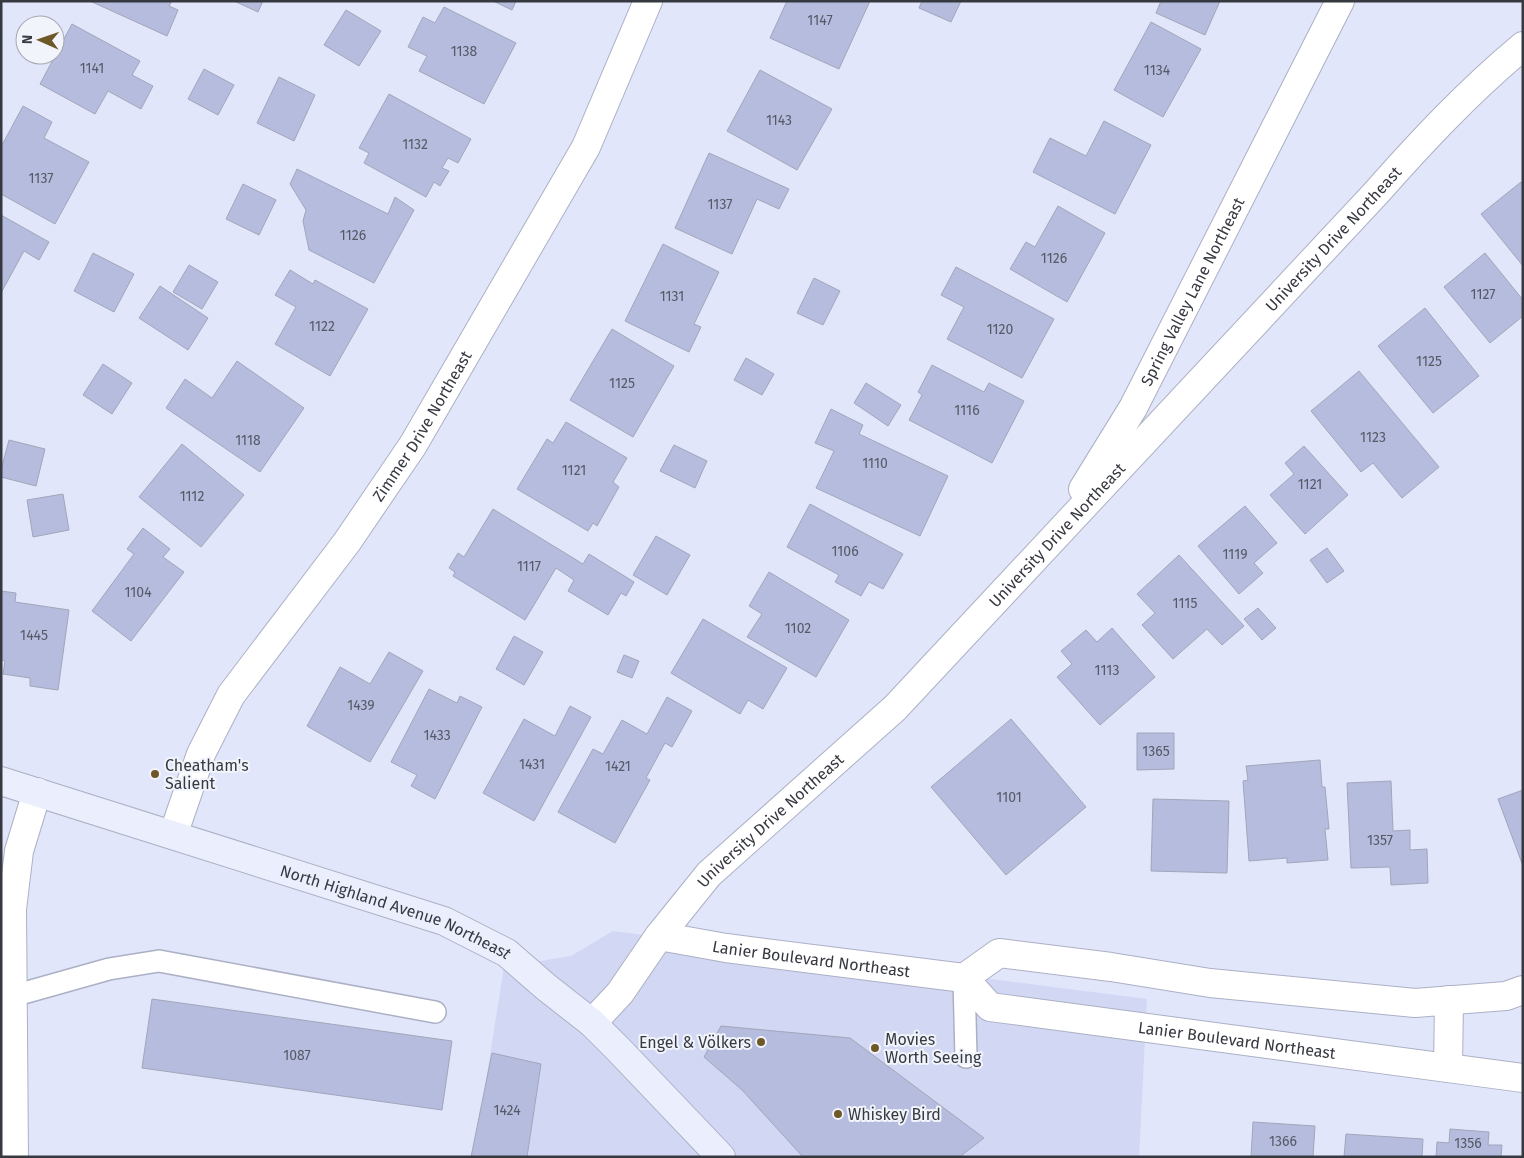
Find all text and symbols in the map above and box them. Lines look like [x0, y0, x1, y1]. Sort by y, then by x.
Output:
house number: 1147 [807, 12, 833, 29]
north arrow [15, 15, 65, 65]
text: N [19, 35, 36, 45]
house number: 1138 [451, 43, 478, 60]
house number: 1141 [80, 60, 104, 77]
house number: 1134 [1144, 62, 1171, 79]
house number: 1143 [766, 112, 792, 129]
house number: 1132 [402, 136, 428, 153]
street label: University Drive Northeast [1262, 163, 1405, 315]
house number: 1137 [28, 170, 54, 187]
street label: Spring Valley Lane Northeast [1137, 194, 1249, 389]
house number: 1137 [707, 196, 733, 213]
house number: 1126 [340, 227, 366, 244]
house number: 1126 [1041, 250, 1067, 267]
house number: 1127 [1471, 286, 1495, 303]
house number: 1131 [660, 288, 684, 305]
house number: 1122 [309, 318, 335, 335]
house number: 1120 [987, 321, 1014, 338]
street label: Zimmer Drive Northeast [368, 347, 476, 505]
house number: 1125 [1416, 353, 1442, 370]
house number: 1125 [609, 375, 635, 392]
house number: 1116 [954, 402, 980, 419]
house number: 1123 [1360, 429, 1386, 446]
house number: 1118 [235, 432, 261, 449]
house number: 1110 [862, 455, 888, 472]
street label: University Drive Northeast [985, 459, 1129, 611]
house number: 1121 [562, 462, 586, 479]
house number: 1121 [1298, 476, 1322, 493]
house number: 1112 [180, 488, 204, 505]
house number: 1106 [831, 543, 859, 560]
house number: 1119 [1222, 546, 1248, 563]
house number: 1117 [517, 558, 541, 575]
house number: 1104 [124, 584, 152, 601]
house number: 1115 [1173, 595, 1197, 612]
house number: 1102 [785, 620, 811, 637]
house number: 1445 [20, 627, 48, 644]
house number: 1113 [1095, 662, 1119, 679]
house number: 1439 [347, 697, 375, 714]
house number: 1433 [423, 727, 451, 744]
house number: 1365 [1142, 743, 1170, 760]
street label: University Drive Northeast [693, 750, 848, 891]
place label: Cheatham's Salient [165, 756, 249, 793]
house number: 1431 [519, 756, 545, 773]
house number: 1421 [605, 758, 631, 775]
marker: Cheatham's Salient [149, 768, 161, 780]
house number: 1101 [996, 789, 1022, 806]
house number: 1357 [1367, 832, 1393, 849]
street label: North Highland Avenue Northeast [278, 861, 516, 963]
street label: Lanier Boulevard Northeast [711, 937, 911, 981]
street label: Lanier Boulevard Northeast [1137, 1018, 1337, 1063]
place label: Movies Worth Seeing [885, 1030, 982, 1067]
place label: Engel & Völkers [639, 1033, 751, 1052]
marker: Engel & Völkers [755, 1036, 767, 1048]
marker: Movies Worth Seeing [869, 1042, 881, 1054]
house number: 1087 [283, 1047, 311, 1064]
house number: 1424 [493, 1102, 521, 1119]
place label: Whiskey Bird [848, 1105, 941, 1124]
marker: Whiskey Bird [832, 1108, 844, 1120]
house number: 1366 [1269, 1133, 1297, 1150]
house number: 1356 [1454, 1135, 1482, 1152]

